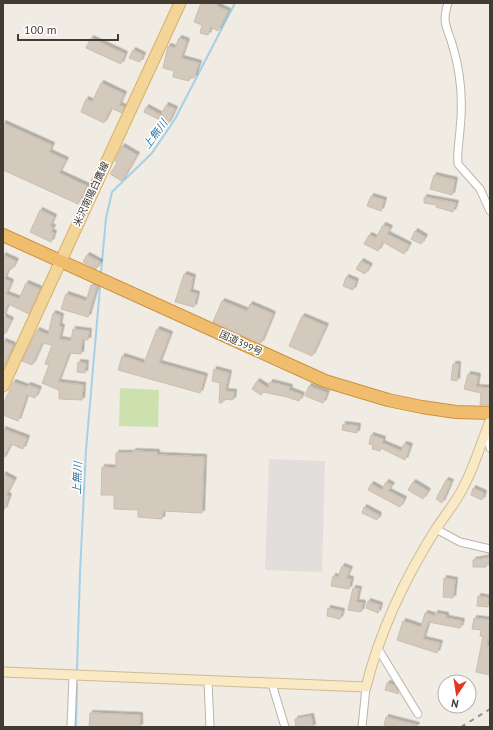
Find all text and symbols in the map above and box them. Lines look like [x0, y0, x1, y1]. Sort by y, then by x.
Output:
scale bar [18, 16, 118, 42]
text: 100 m [24, 22, 57, 37]
water label: 上無川 [140, 116, 171, 151]
street label: 米沢南陽白鷹線 [70, 160, 112, 228]
street label: 国道399号 [217, 327, 265, 359]
water label: 上無川 [69, 460, 85, 495]
north arrow [437, 674, 477, 714]
text: N [450, 696, 460, 711]

